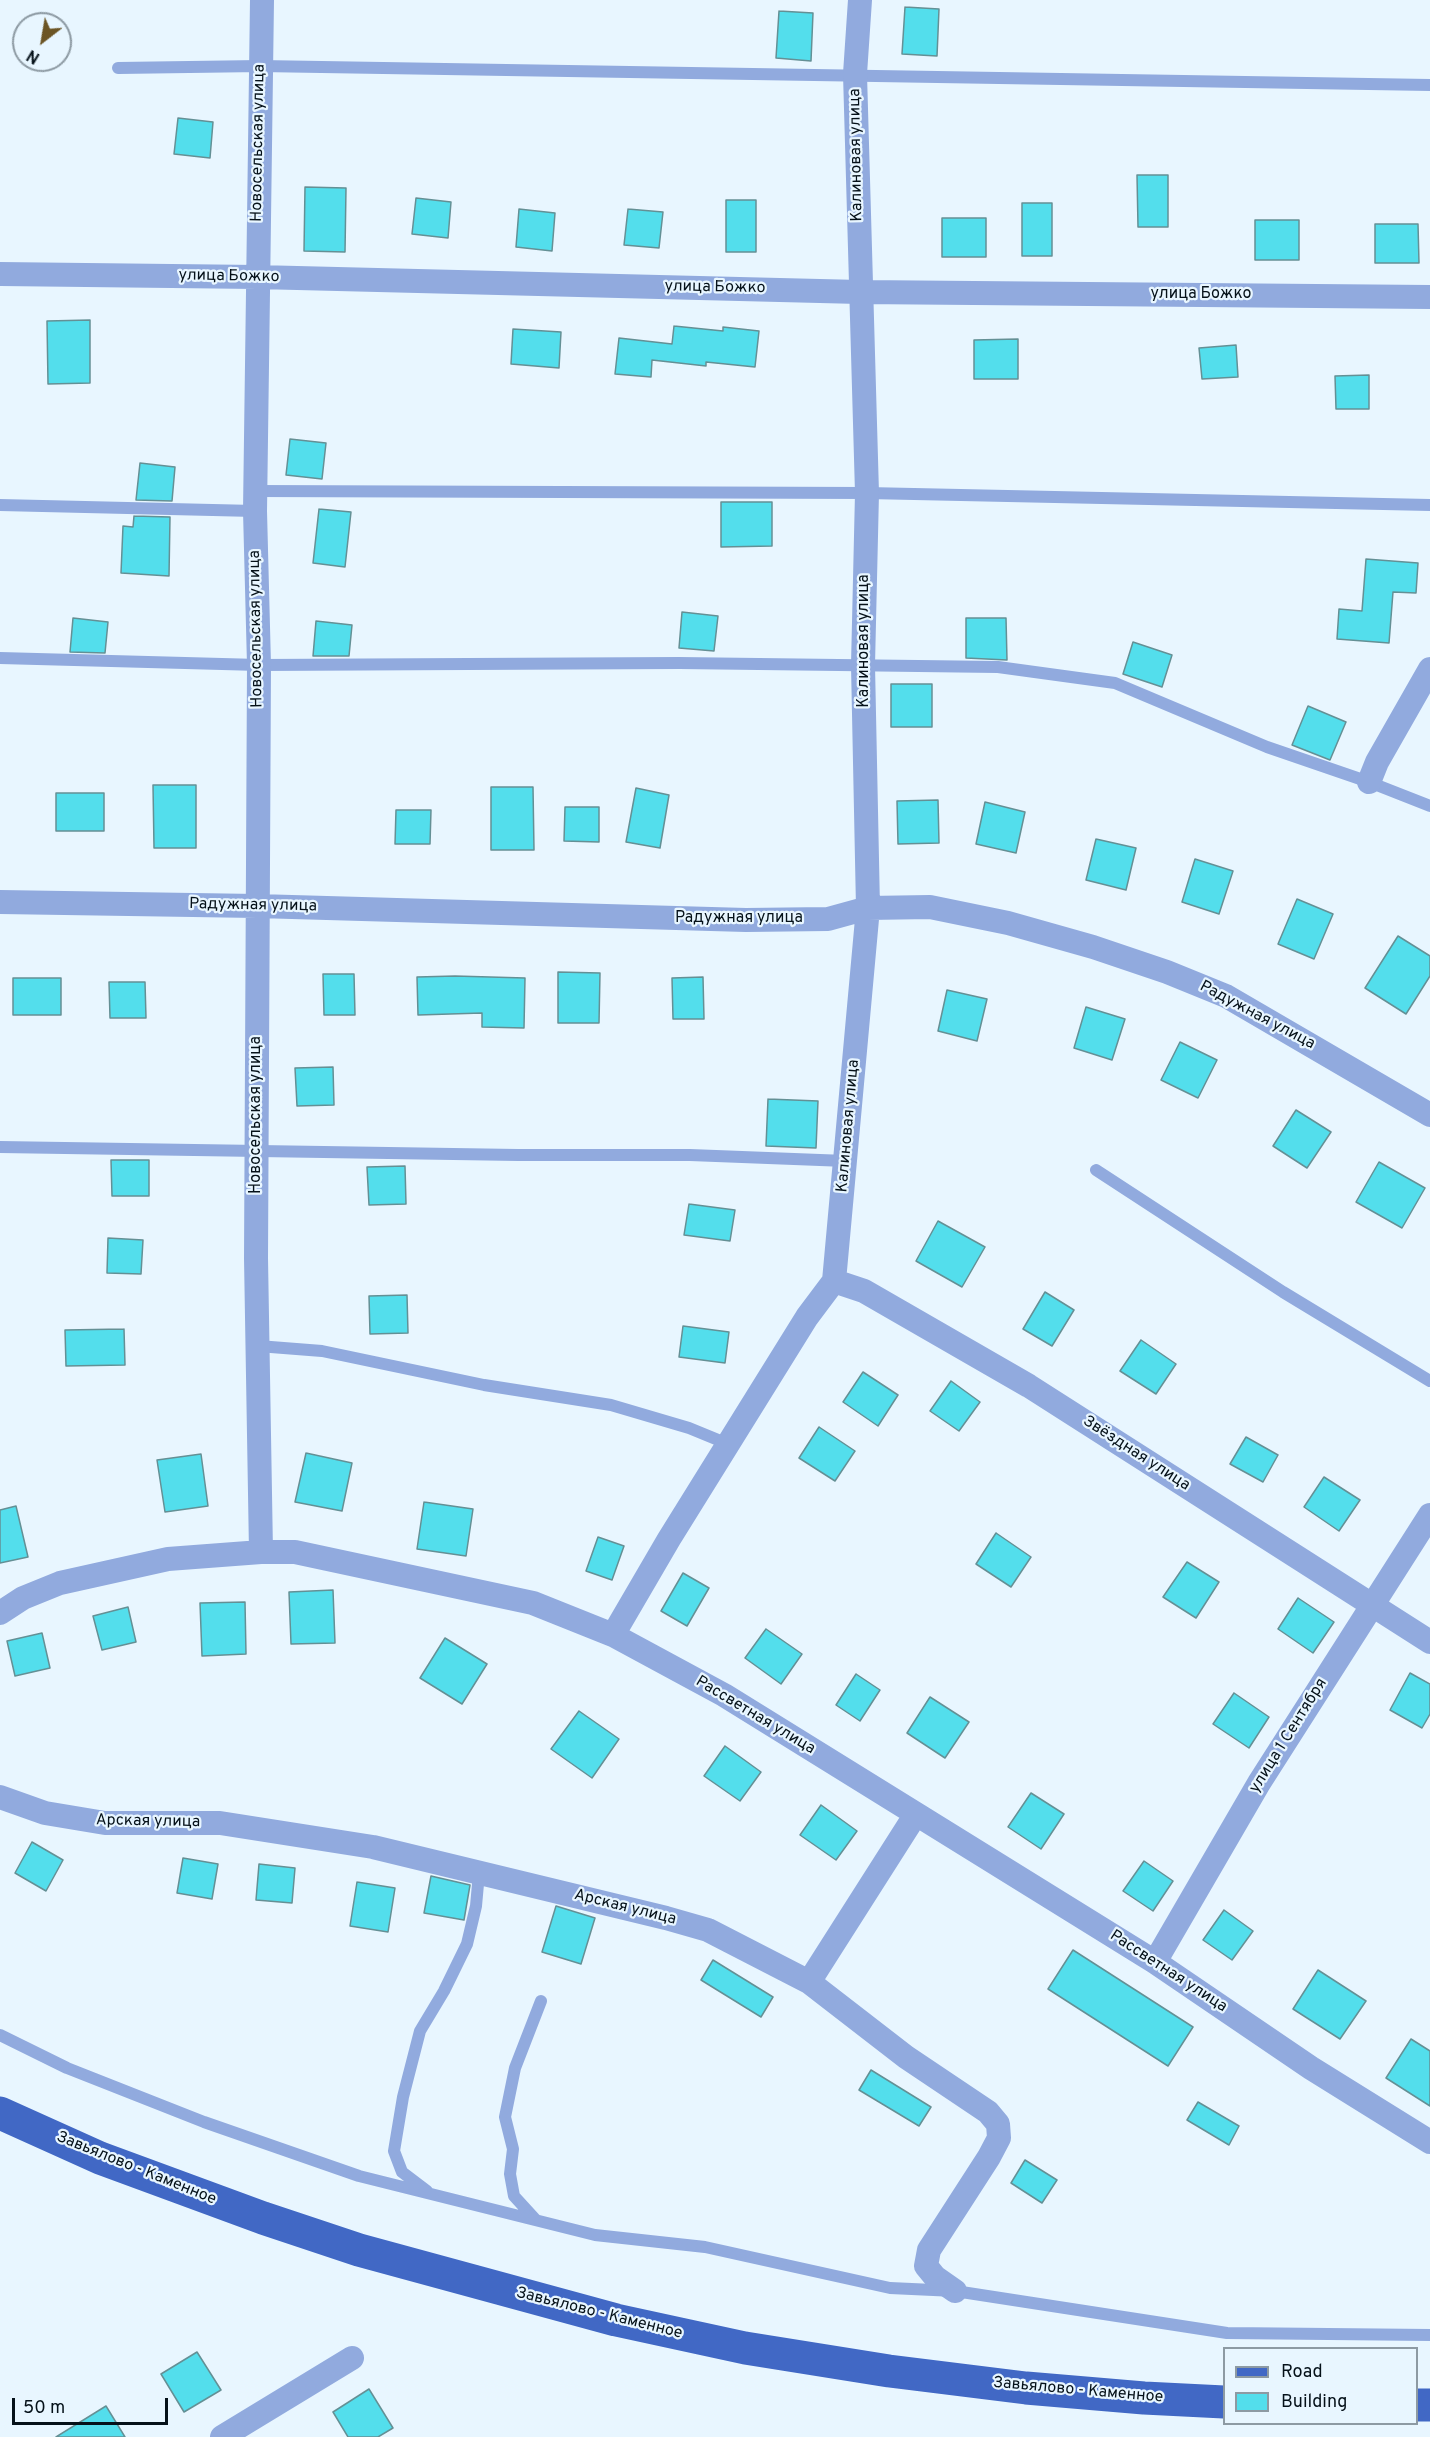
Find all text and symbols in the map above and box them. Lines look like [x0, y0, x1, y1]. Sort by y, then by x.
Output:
north arrow [12, 12, 72, 72]
text: N [24, 44, 44, 67]
street label: Новосельская улица [248, 64, 270, 222]
street label: Калиновая улица [846, 88, 868, 222]
street label: улица Божко [178, 267, 280, 287]
street label: улица Божко [664, 278, 766, 298]
street label: улица Божко [1151, 285, 1251, 305]
street label: Новосельская улица [246, 550, 268, 708]
street label: Калиновая улица [855, 574, 875, 708]
street label: Радужная улица [189, 895, 317, 917]
street label: Радужная улица [675, 909, 803, 929]
street label: Радужная улица [1196, 977, 1318, 1055]
street label: Новосельская улица [247, 1036, 267, 1194]
street label: Калиновая улица [834, 1059, 864, 1193]
street label: Звёздная улица [1079, 1412, 1193, 1496]
street label: Рассветная улица [692, 1673, 818, 1759]
street label: улица 1 Сентября [1246, 1675, 1332, 1797]
street label: Арская улица [96, 1811, 200, 1833]
street label: Арская улица [572, 1886, 678, 1930]
street label: Рассветная улица [1106, 1927, 1230, 2017]
street label: Завьялово - Каменное [53, 2128, 219, 2210]
street label: Завьялово - Каменное [514, 2284, 684, 2344]
legend [1223, 2347, 1418, 2425]
text: Road [1281, 2361, 1323, 2384]
street label: Завьялово - Каменное [992, 2374, 1164, 2408]
scale bar [15, 2386, 171, 2424]
text: Building [1281, 2391, 1347, 2414]
text: 50 m [23, 2397, 65, 2420]

